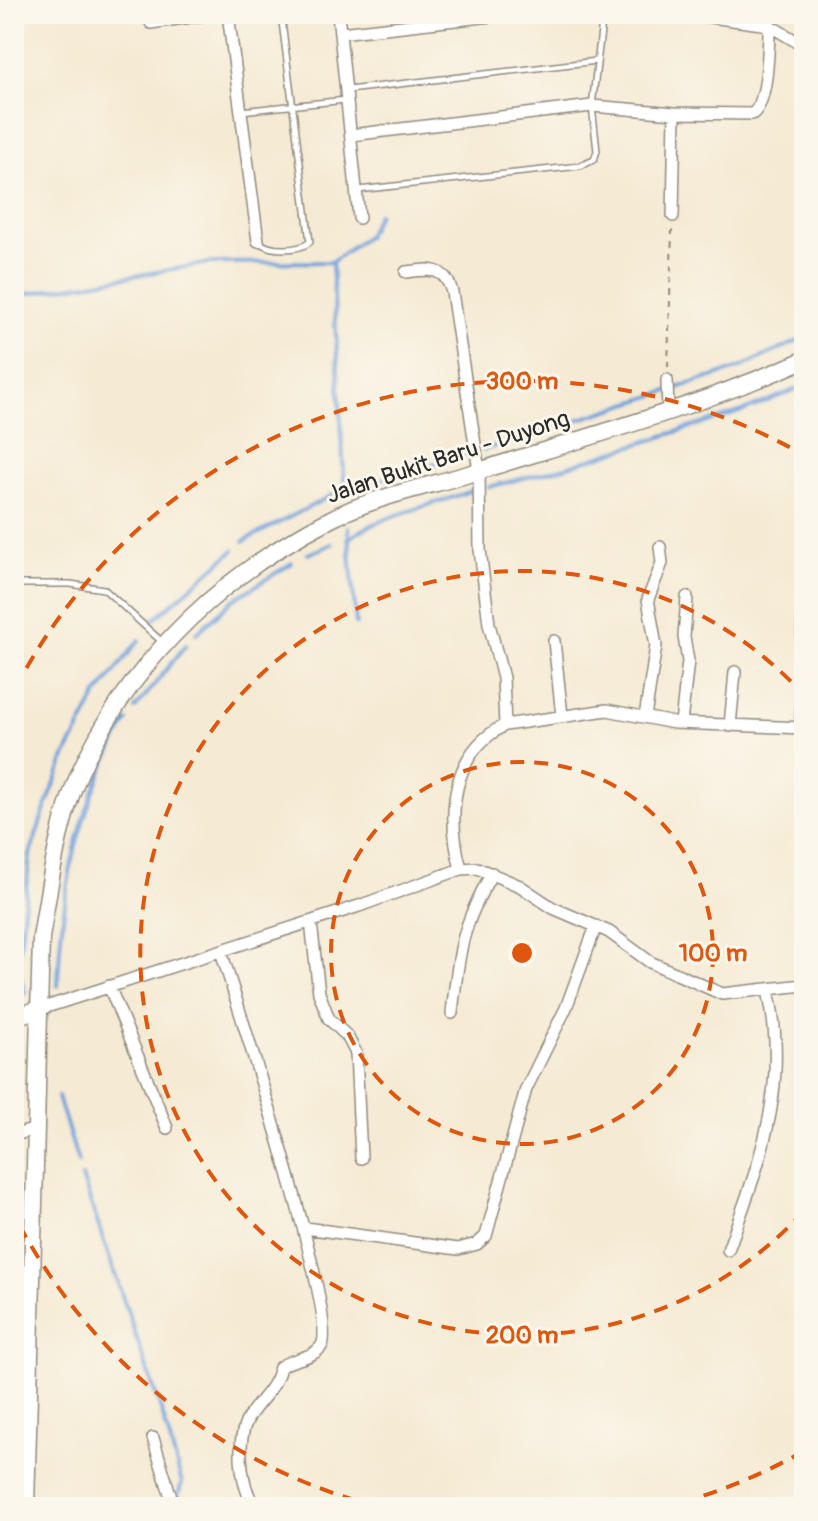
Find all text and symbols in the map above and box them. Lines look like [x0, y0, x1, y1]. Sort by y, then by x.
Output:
text: 300 m [486, 367, 558, 396]
street label: Jalan Bukit Baru - Duyong [323, 404, 573, 510]
centre of rings [508, 939, 536, 967]
text: 100 m [679, 939, 747, 968]
text: 200 m [486, 1321, 558, 1350]

